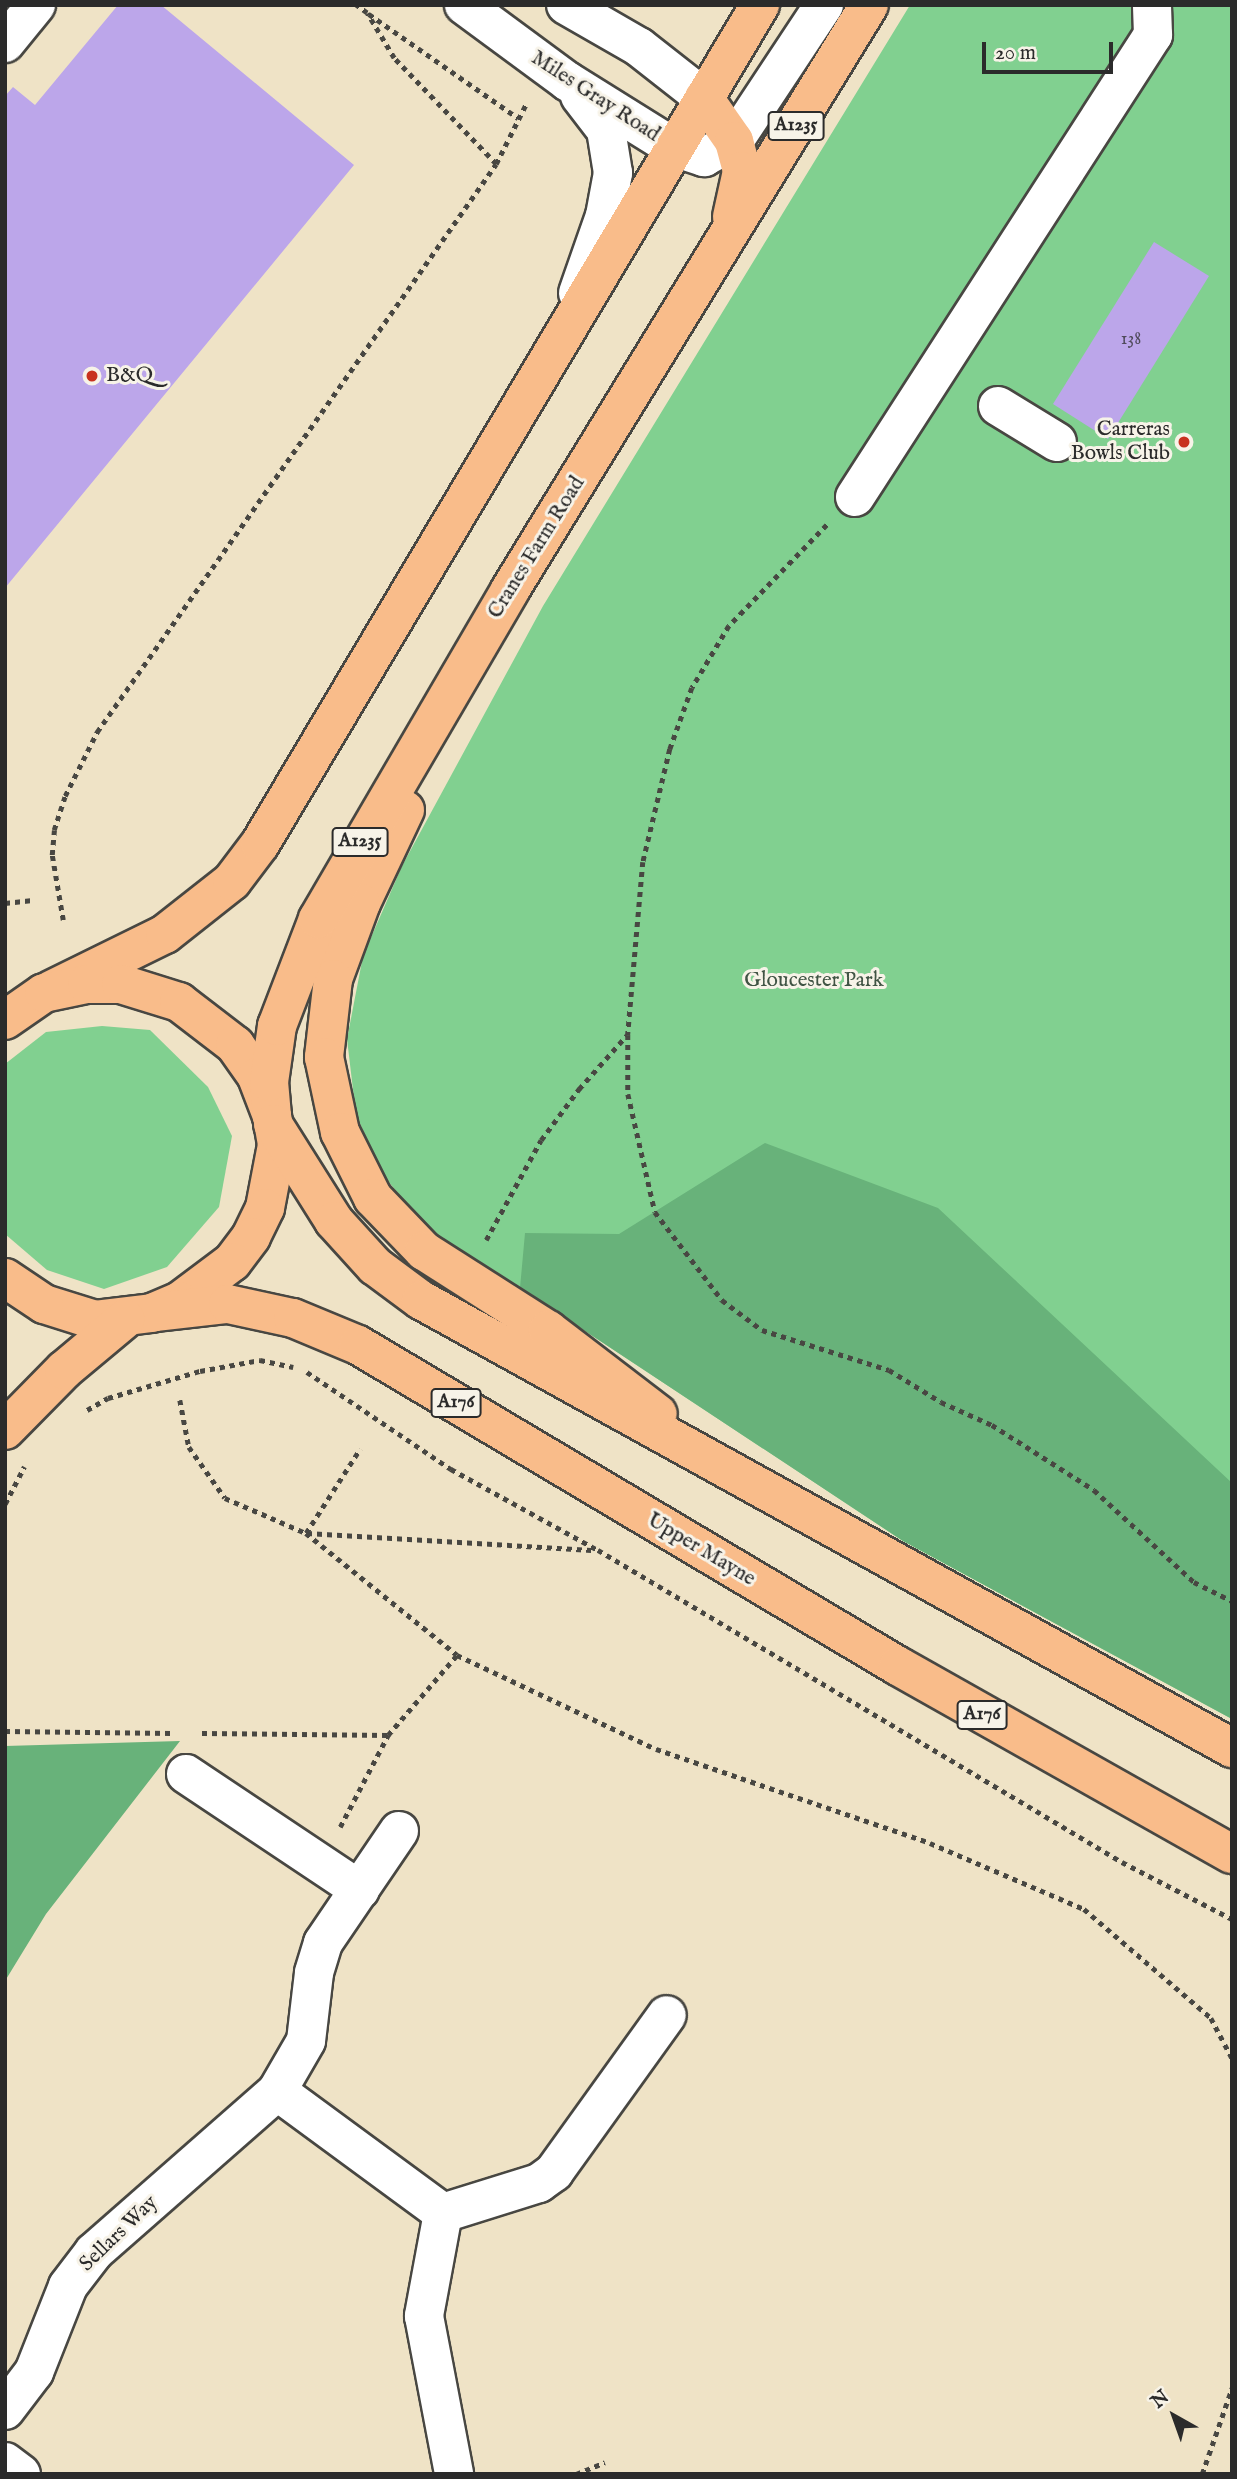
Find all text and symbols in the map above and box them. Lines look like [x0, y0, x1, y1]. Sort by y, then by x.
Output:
scale bar [985, 28, 1116, 72]
text: 20 m [995, 40, 1036, 67]
street label: Miles Gray Road [526, 46, 664, 148]
road number: A1235 [766, 110, 826, 142]
house number: 138 [1121, 329, 1141, 351]
place label: B&Q [106, 363, 153, 389]
marker: B&Q [84, 368, 100, 384]
place label: Carreras Bowls Club [1071, 417, 1170, 467]
marker: Carreras Bowls Club [1176, 434, 1192, 450]
street label: Cranes Farm Road [483, 472, 591, 624]
road number: A1235 [330, 827, 390, 858]
park label: Gloucester Park [744, 968, 884, 994]
road number: A176 [430, 1387, 482, 1418]
street label: Upper Mayne [642, 1508, 760, 1592]
road number: A176 [956, 1700, 1008, 1730]
street label: Sellars Way [75, 2191, 163, 2277]
north arrow [1139, 2381, 1209, 2451]
text: N [1146, 2385, 1175, 2414]

